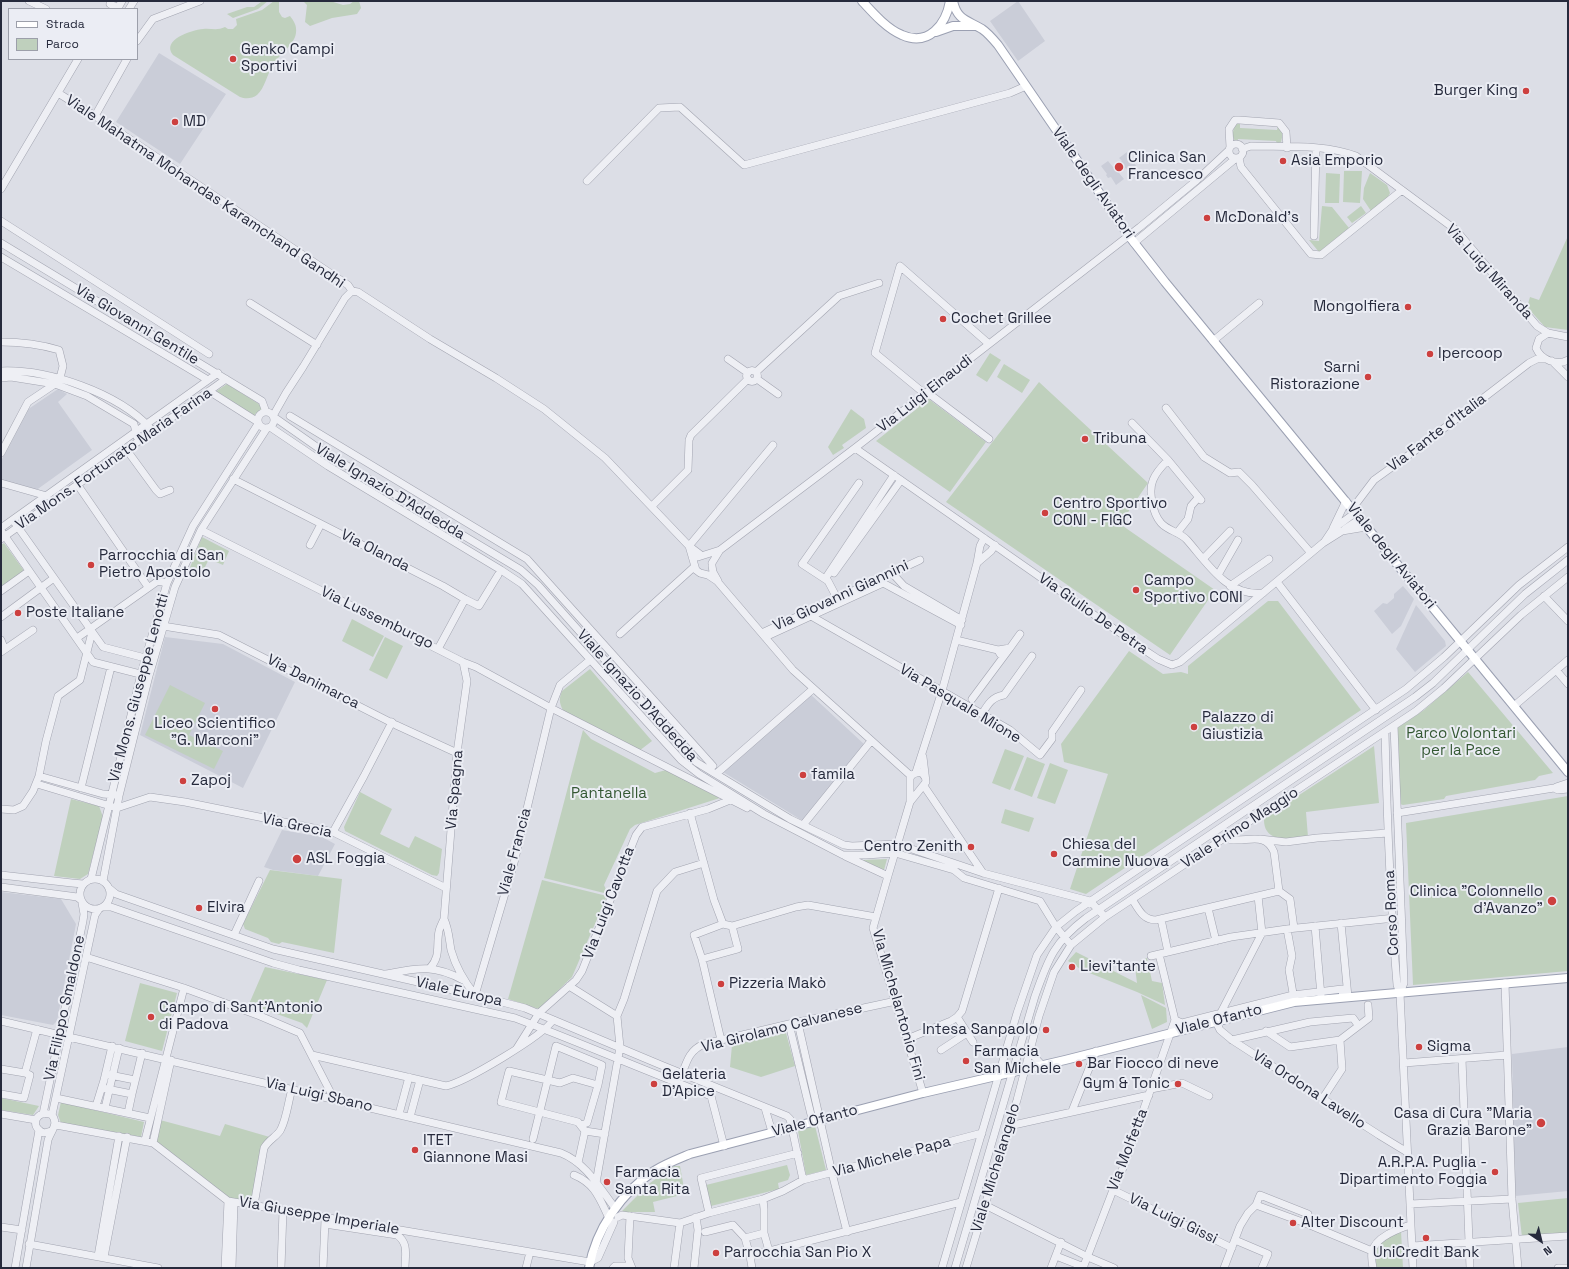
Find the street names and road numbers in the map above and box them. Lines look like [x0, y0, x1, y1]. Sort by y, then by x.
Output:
street label: Viale Mahatma Mohandas Karamchand Gandhi [62, 91, 348, 293]
street label: Viale degli Aviatori [1048, 124, 1138, 242]
street label: Via Luigi Miranda [1442, 221, 1536, 323]
street label: Via Giovanni Gentile [72, 281, 202, 369]
street label: Via Luigi Einaudi [874, 351, 976, 437]
street label: Via Mons. Fortunato Maria Farina [12, 384, 216, 534]
street label: Via Fante d'Italia [1384, 390, 1490, 476]
street label: Viale Ignazio D'Addedda [312, 440, 468, 544]
street label: Viale degli Aviatori [1343, 499, 1439, 613]
street label: Via Olanda [337, 526, 413, 576]
street label: Via Giovanni Giannini [770, 557, 912, 635]
street label: Via Giulio De Petra [1035, 569, 1151, 659]
street label: Via Lussemburgo [318, 583, 436, 653]
street label: Via Mons. Giuseppe Lenotti [105, 592, 173, 784]
street label: Viale Ignazio D'Addedda [573, 626, 701, 766]
street label: Via Danimarca [264, 651, 362, 713]
street label: Via Pasquale Mione [896, 661, 1024, 747]
street label: Via Spagna [443, 749, 467, 831]
street label: Viale Primo Maggio [1178, 783, 1302, 873]
street label: Viale Francia [495, 806, 535, 898]
street label: Via Grecia [260, 810, 334, 842]
street label: Via Luigi Cavotta [579, 844, 639, 962]
street label: Corso Roma [1381, 870, 1403, 956]
street label: Via Michelantonio Fini [868, 927, 928, 1083]
street label: Via Filippo Smaldone [41, 934, 89, 1082]
street label: Viale Europa [414, 973, 504, 1011]
street label: Via Girolamo Calvanese [700, 999, 864, 1057]
street label: Viale Ofanto [1174, 1001, 1264, 1039]
street label: Via Ordona Lavello [1249, 1047, 1369, 1133]
street label: Via Luigi Sbano [264, 1074, 374, 1116]
street label: Viale Ofanto [770, 1101, 860, 1141]
street label: Viale Michelangelo [968, 1101, 1024, 1235]
street label: Via Molfetta [1104, 1106, 1152, 1194]
street label: Via Michele Papa [831, 1133, 953, 1181]
street label: Via Luigi Gissi [1126, 1190, 1220, 1248]
street label: Via Giuseppe Imperiale [237, 1193, 401, 1239]

